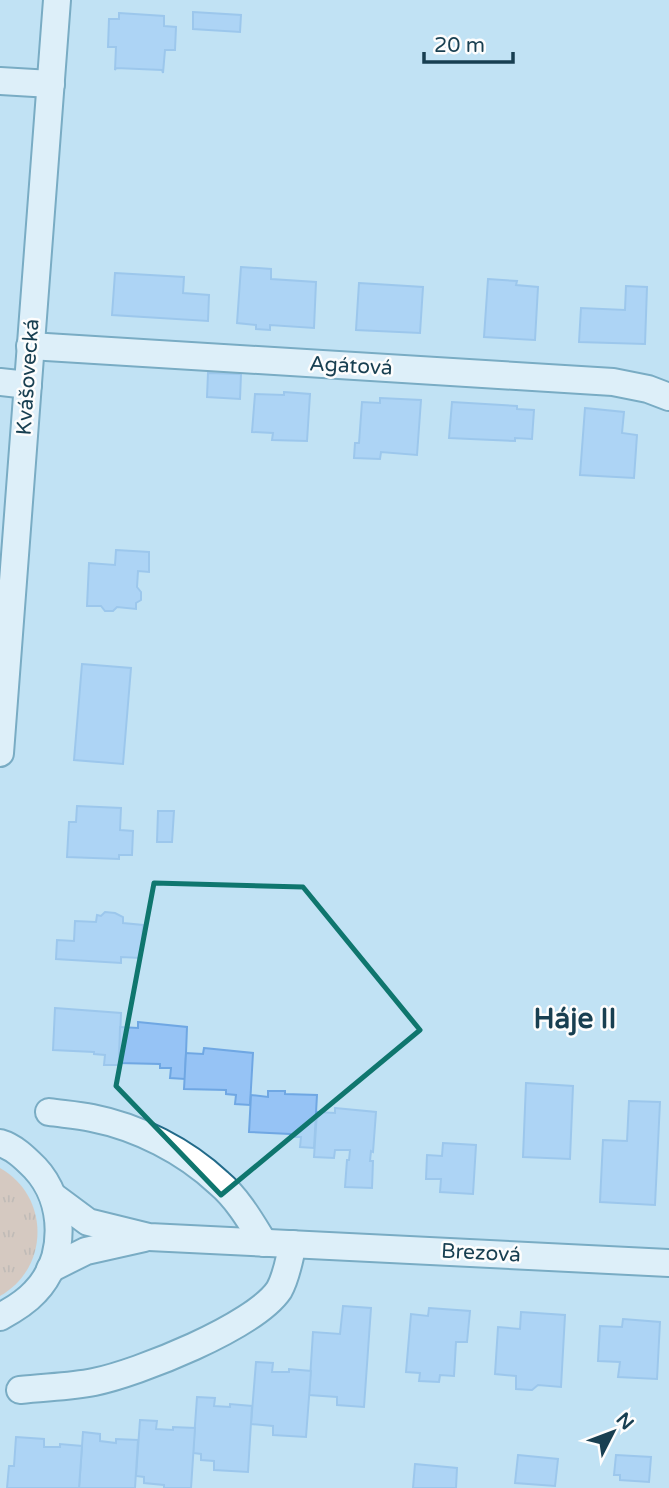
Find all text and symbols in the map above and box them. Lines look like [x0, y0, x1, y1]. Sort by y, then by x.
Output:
scale bar [424, 21, 513, 65]
text: 20 m [434, 33, 485, 58]
street label: Kvášovecká [11, 318, 45, 436]
street label: Agátová [309, 351, 393, 381]
district label: Háje II [533, 1002, 617, 1036]
street label: Brezová [440, 1238, 522, 1268]
north arrow [578, 1397, 648, 1467]
text: N [612, 1408, 638, 1434]

